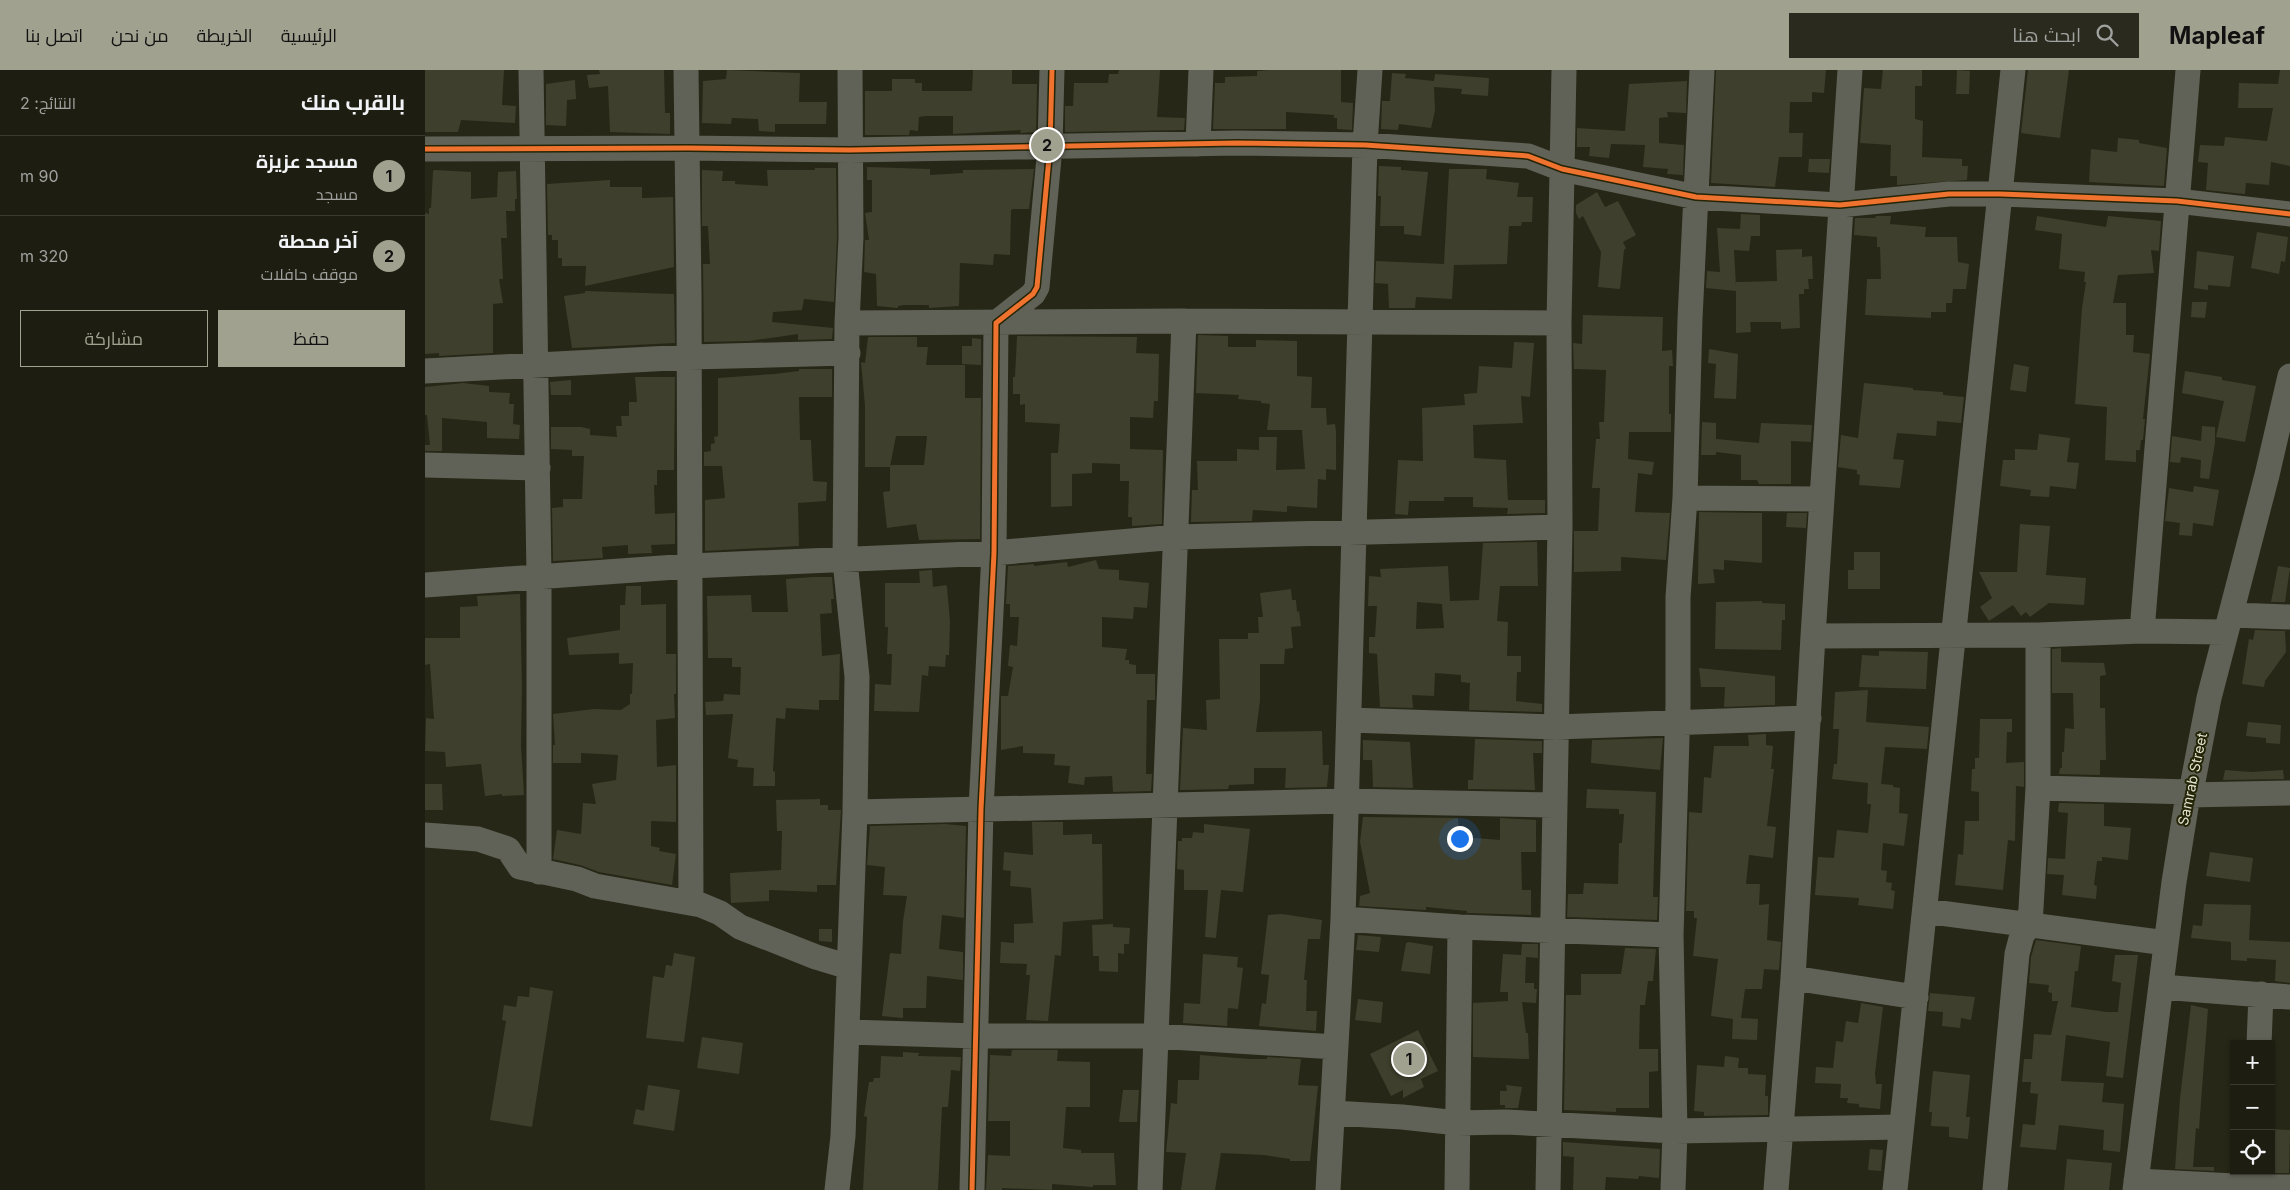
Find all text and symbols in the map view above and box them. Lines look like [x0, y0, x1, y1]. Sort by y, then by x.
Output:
search box [1789, 13, 2139, 58]
icon: search [2093, 21, 2121, 49]
text: Mapleaf [2169, 21, 2265, 50]
text: ابحث هنا [2012, 24, 2081, 47]
text: اتصل بنا [25, 25, 83, 46]
text: من نحن [111, 25, 169, 46]
text: الخريطة [197, 25, 253, 46]
text: الرئيسية [281, 25, 337, 46]
text: بالقرب منك [301, 90, 405, 115]
text: النتائج: 2 [20, 93, 76, 113]
pin: 2 [1031, 126, 1063, 164]
text: مسجد عزيزة [256, 150, 358, 173]
text: 90 m [20, 166, 59, 186]
text: 1 [386, 166, 392, 186]
text: مسجد [316, 184, 358, 204]
text: آخر محطة [278, 230, 358, 253]
text: 320 m [20, 246, 68, 266]
text: 2 [384, 246, 394, 266]
text: موقف حافلات [261, 264, 358, 284]
button: مشاركة [20, 310, 208, 367]
button: حفظ [218, 310, 405, 367]
street label: Samrab Street [2174, 731, 2210, 827]
your location [1447, 826, 1473, 852]
pin: 1 [1393, 1040, 1425, 1078]
map controls [2230, 1040, 2275, 1175]
button: + [2230, 1040, 2275, 1085]
button: − [2230, 1085, 2275, 1130]
button: locate [2230, 1130, 2275, 1175]

